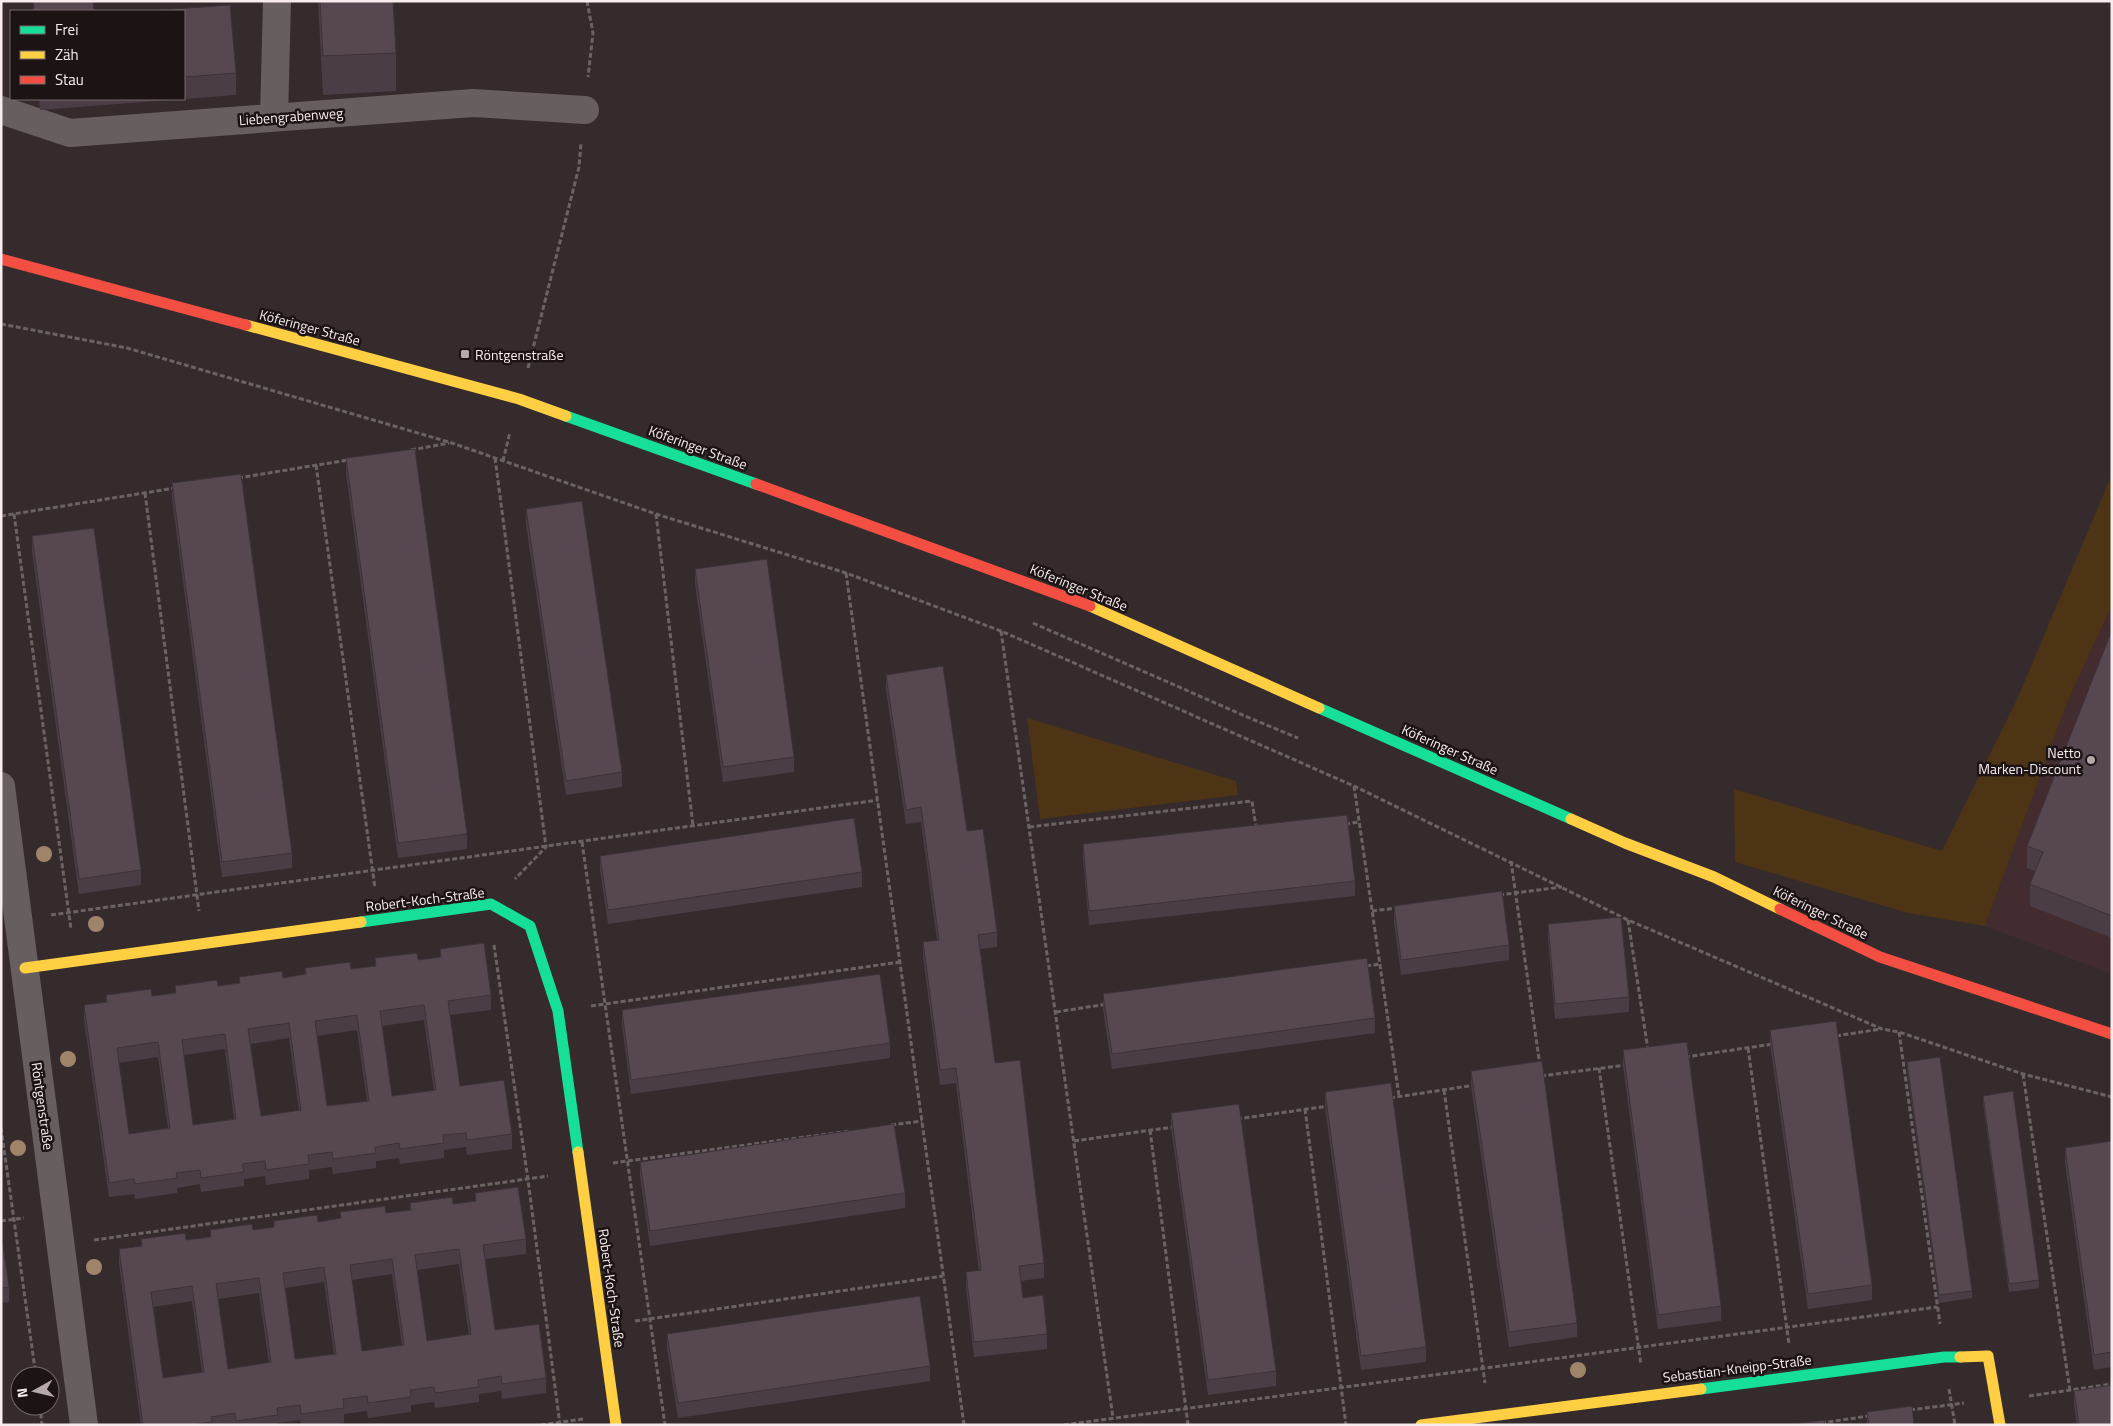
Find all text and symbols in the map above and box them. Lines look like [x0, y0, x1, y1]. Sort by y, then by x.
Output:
legend [10, 10, 185, 100]
text: Frei [55, 18, 78, 41]
text: Zäh [55, 43, 79, 66]
text: Stau [55, 68, 84, 91]
street label: Liebengrabenweg [238, 102, 344, 130]
street label: Köferinger Straße [257, 303, 363, 351]
place label: Röntgenstraße [475, 344, 563, 365]
marker: Röntgenstraße [459, 348, 471, 360]
street label: Köferinger Straße [646, 419, 750, 475]
street label: Köferinger Straße [1027, 558, 1131, 616]
street label: Köferinger Straße [1398, 718, 1502, 780]
place label: Netto Marken-Discount [1978, 742, 2081, 779]
marker: Netto Marken-Discount [2085, 754, 2097, 766]
street label: Köferinger Straße [1770, 880, 1872, 944]
street label: Robert-Koch-Straße [364, 881, 486, 917]
street label: Röntgenstraße [26, 1061, 60, 1151]
street label: Robert-Koch-Straße [593, 1227, 631, 1349]
street label: Sebastian-Kneipp-Straße [1661, 1348, 1813, 1388]
north arrow [10, 1366, 60, 1416]
text: N [11, 1387, 33, 1399]

